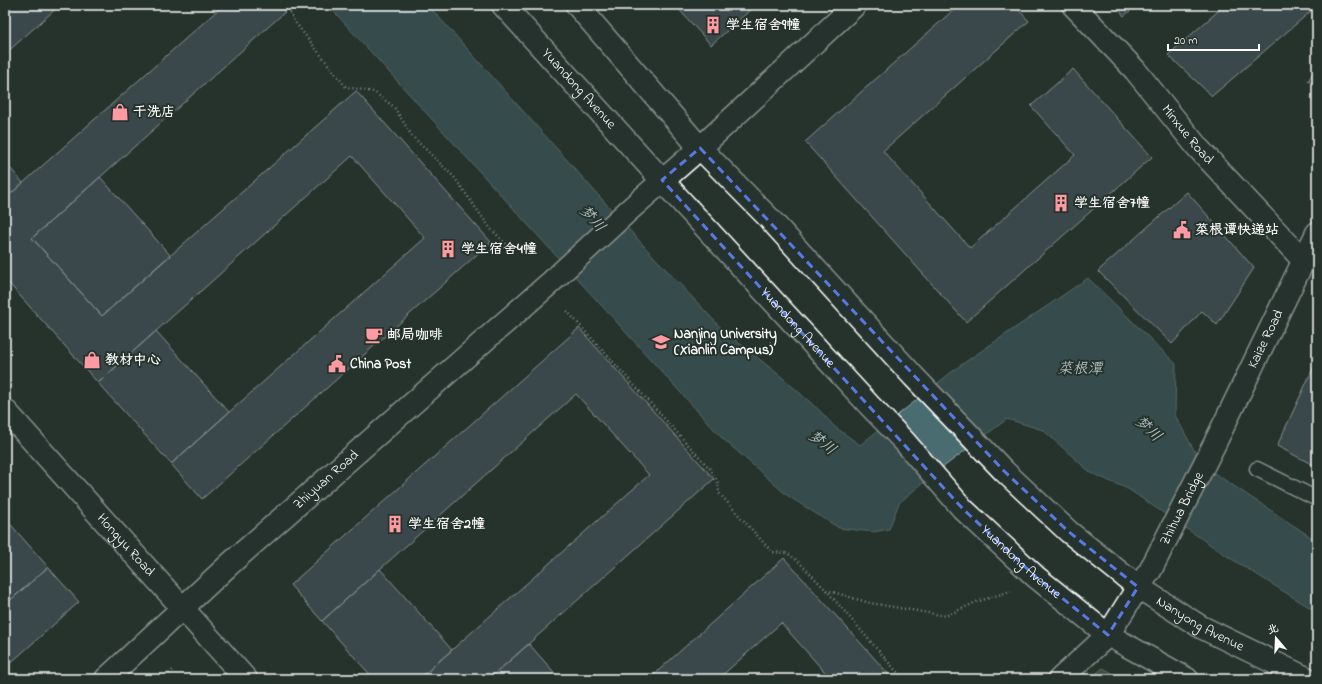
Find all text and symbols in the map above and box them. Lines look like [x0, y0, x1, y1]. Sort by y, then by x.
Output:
building icon: 学生宿舍9幢 [703, 15, 723, 35]
place label: 学生宿舍9幢 [726, 15, 801, 36]
scale bar [1168, 26, 1259, 52]
text: 20 m [1174, 32, 1197, 50]
street label: Yuandong Avenue [537, 44, 622, 134]
street label: Minxue Road [1156, 100, 1219, 169]
shop icon: 干洗店 [110, 102, 130, 122]
place label: 干洗店 [133, 102, 175, 123]
building icon: 学生宿舍7幢 [1051, 193, 1071, 213]
place label: 学生宿舍7幢 [1074, 193, 1151, 214]
water label: 梦川 [574, 200, 611, 238]
public building icon: 菜根谭快递站 [1172, 220, 1192, 240]
place label: 菜根谭快递站 [1195, 220, 1279, 241]
building icon: 学生宿舍4幢 [438, 239, 458, 259]
place label: 学生宿舍4幢 [461, 239, 538, 260]
street label: Yuandong Avenue [755, 283, 841, 373]
street label: Kaize Road [1242, 306, 1289, 372]
place label: Nanjing University (Xianlin Campus) [673, 324, 777, 361]
cafe icon: 邮局咖啡 [364, 325, 384, 345]
place label: 邮局咖啡 [387, 325, 443, 346]
school or university icon: Nanjing University (Xianlin Campus) [651, 332, 671, 352]
shop icon: 教材中心 [82, 350, 102, 370]
place label: 教材中心 [105, 350, 161, 371]
public building icon: China Post [327, 354, 347, 374]
place label: China Post [350, 354, 411, 375]
water label: 菜根潭 [1057, 358, 1104, 380]
water label: 梦川 [1130, 411, 1167, 448]
water label: 梦川 [803, 425, 841, 462]
street label: Zhiyuan Road [289, 445, 364, 514]
street label: Zhihua Bridge [1154, 467, 1210, 549]
street label: Hongyu Road [92, 509, 160, 581]
building icon: 学生宿舍2幢 [385, 514, 405, 534]
place label: 学生宿舍2幢 [408, 514, 486, 535]
street label: Yuandong Avenue [976, 520, 1067, 605]
street label: Nanyong Avenue [1152, 591, 1248, 657]
north arrow [1256, 618, 1296, 658]
text: 北 [1265, 620, 1281, 639]

